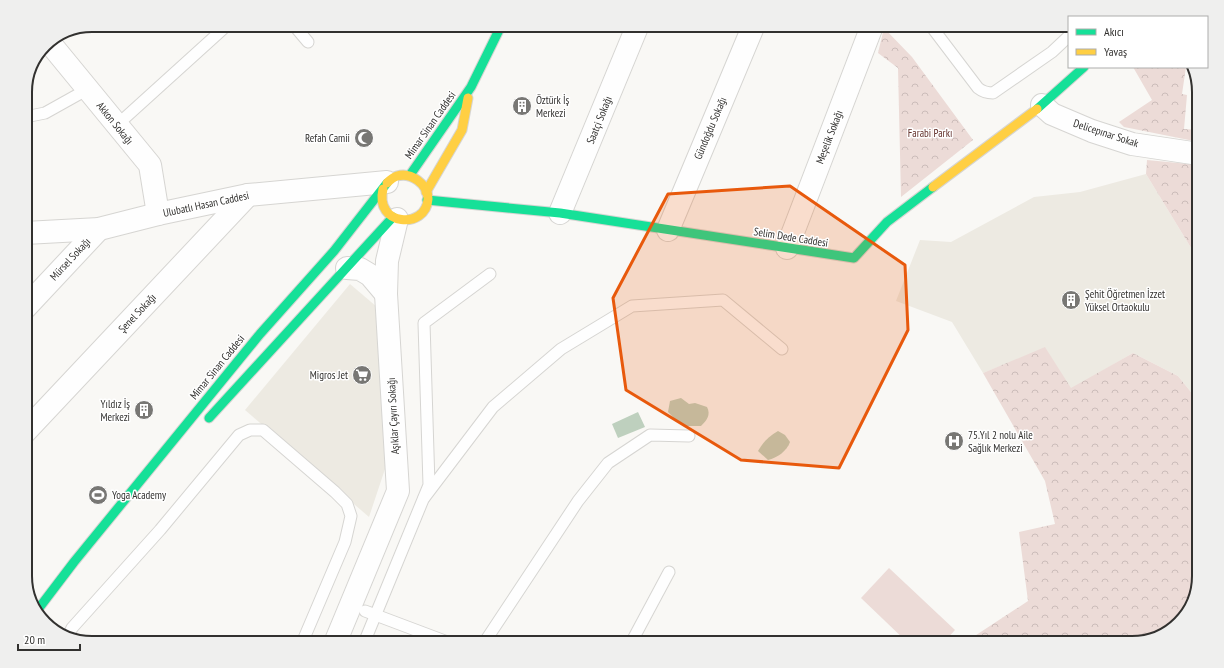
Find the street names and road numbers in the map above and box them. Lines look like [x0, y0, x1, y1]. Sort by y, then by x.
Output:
street label: Mimar Sinan Caddesi [402, 89, 458, 161]
street label: Saatçi Sokağı [583, 94, 615, 146]
street label: Gündoğdu Sokağı [691, 95, 729, 161]
street label: Akkon Sokağı [94, 99, 136, 147]
street label: Meşelik Sokağı [812, 108, 846, 166]
street label: Delicepınar Sokak [1072, 116, 1141, 150]
street label: Ulubatlı Hasan Caddesi [162, 188, 250, 220]
street label: Selim Dede Caddesi [753, 224, 829, 250]
street label: Mürsel Sokağı [47, 235, 93, 283]
street label: Şenel Sokağı [115, 290, 159, 336]
street label: Mimar Sinan Caddesi [187, 332, 247, 402]
street label: Aşıklar Çayırı Sokağı [384, 377, 402, 455]

